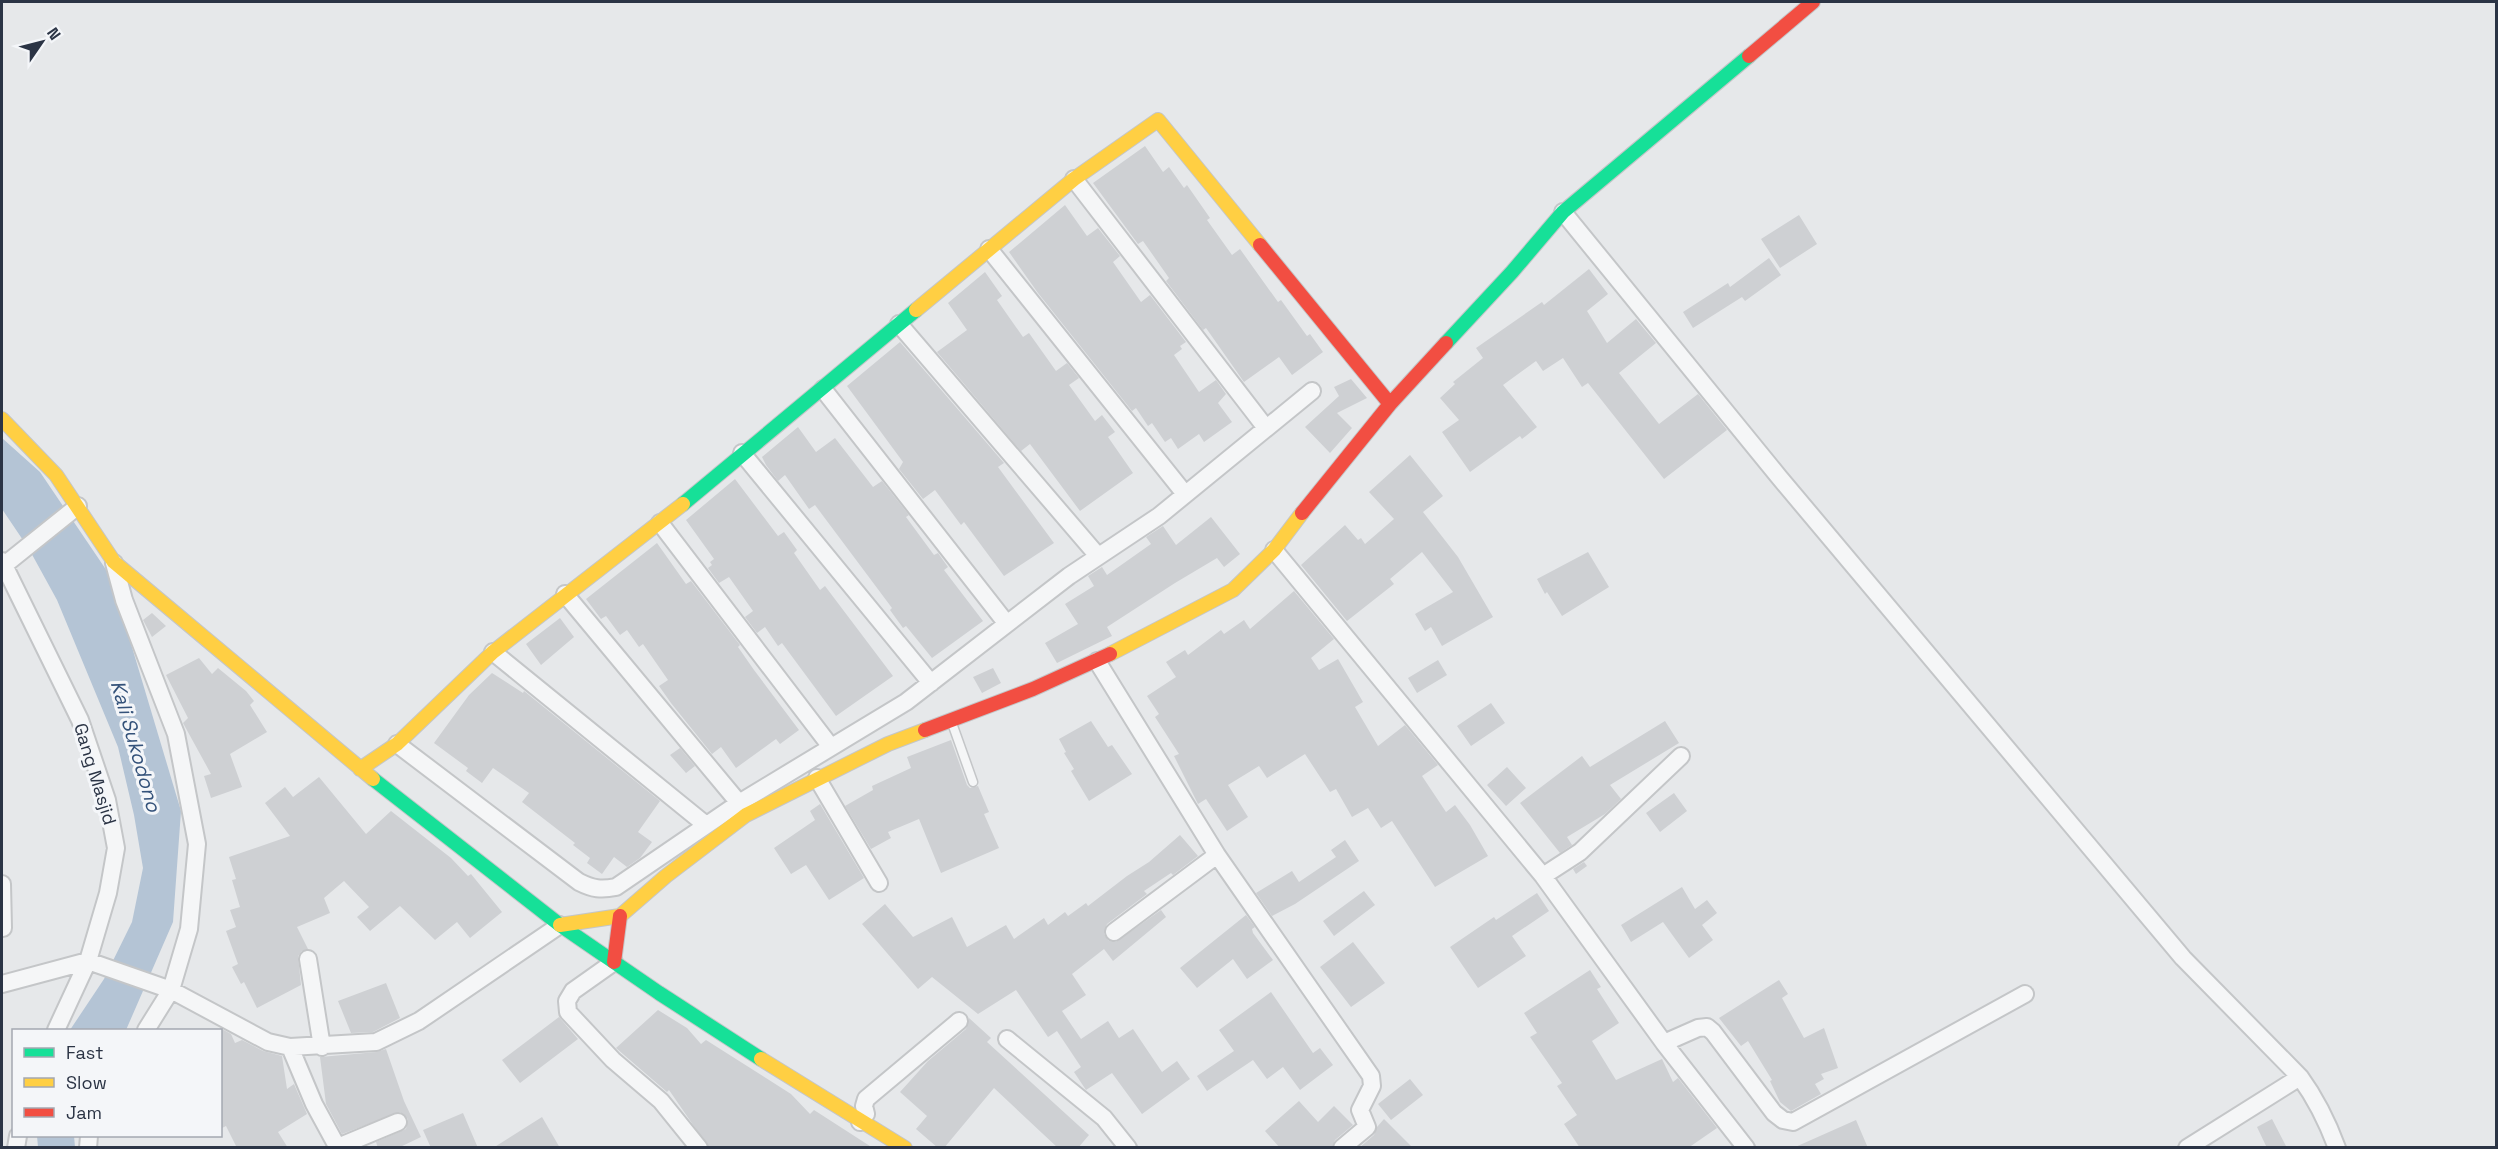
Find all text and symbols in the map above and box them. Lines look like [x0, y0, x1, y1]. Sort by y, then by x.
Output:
north arrow [12, 12, 72, 72]
text: N [42, 23, 66, 44]
water label: Kali Sukodono [105, 677, 167, 815]
street label: Gang Masjid [69, 720, 122, 828]
legend [12, 1029, 222, 1137]
text: Fast [66, 1041, 103, 1064]
text: Slow [66, 1071, 107, 1094]
text: Jam [66, 1101, 102, 1124]

